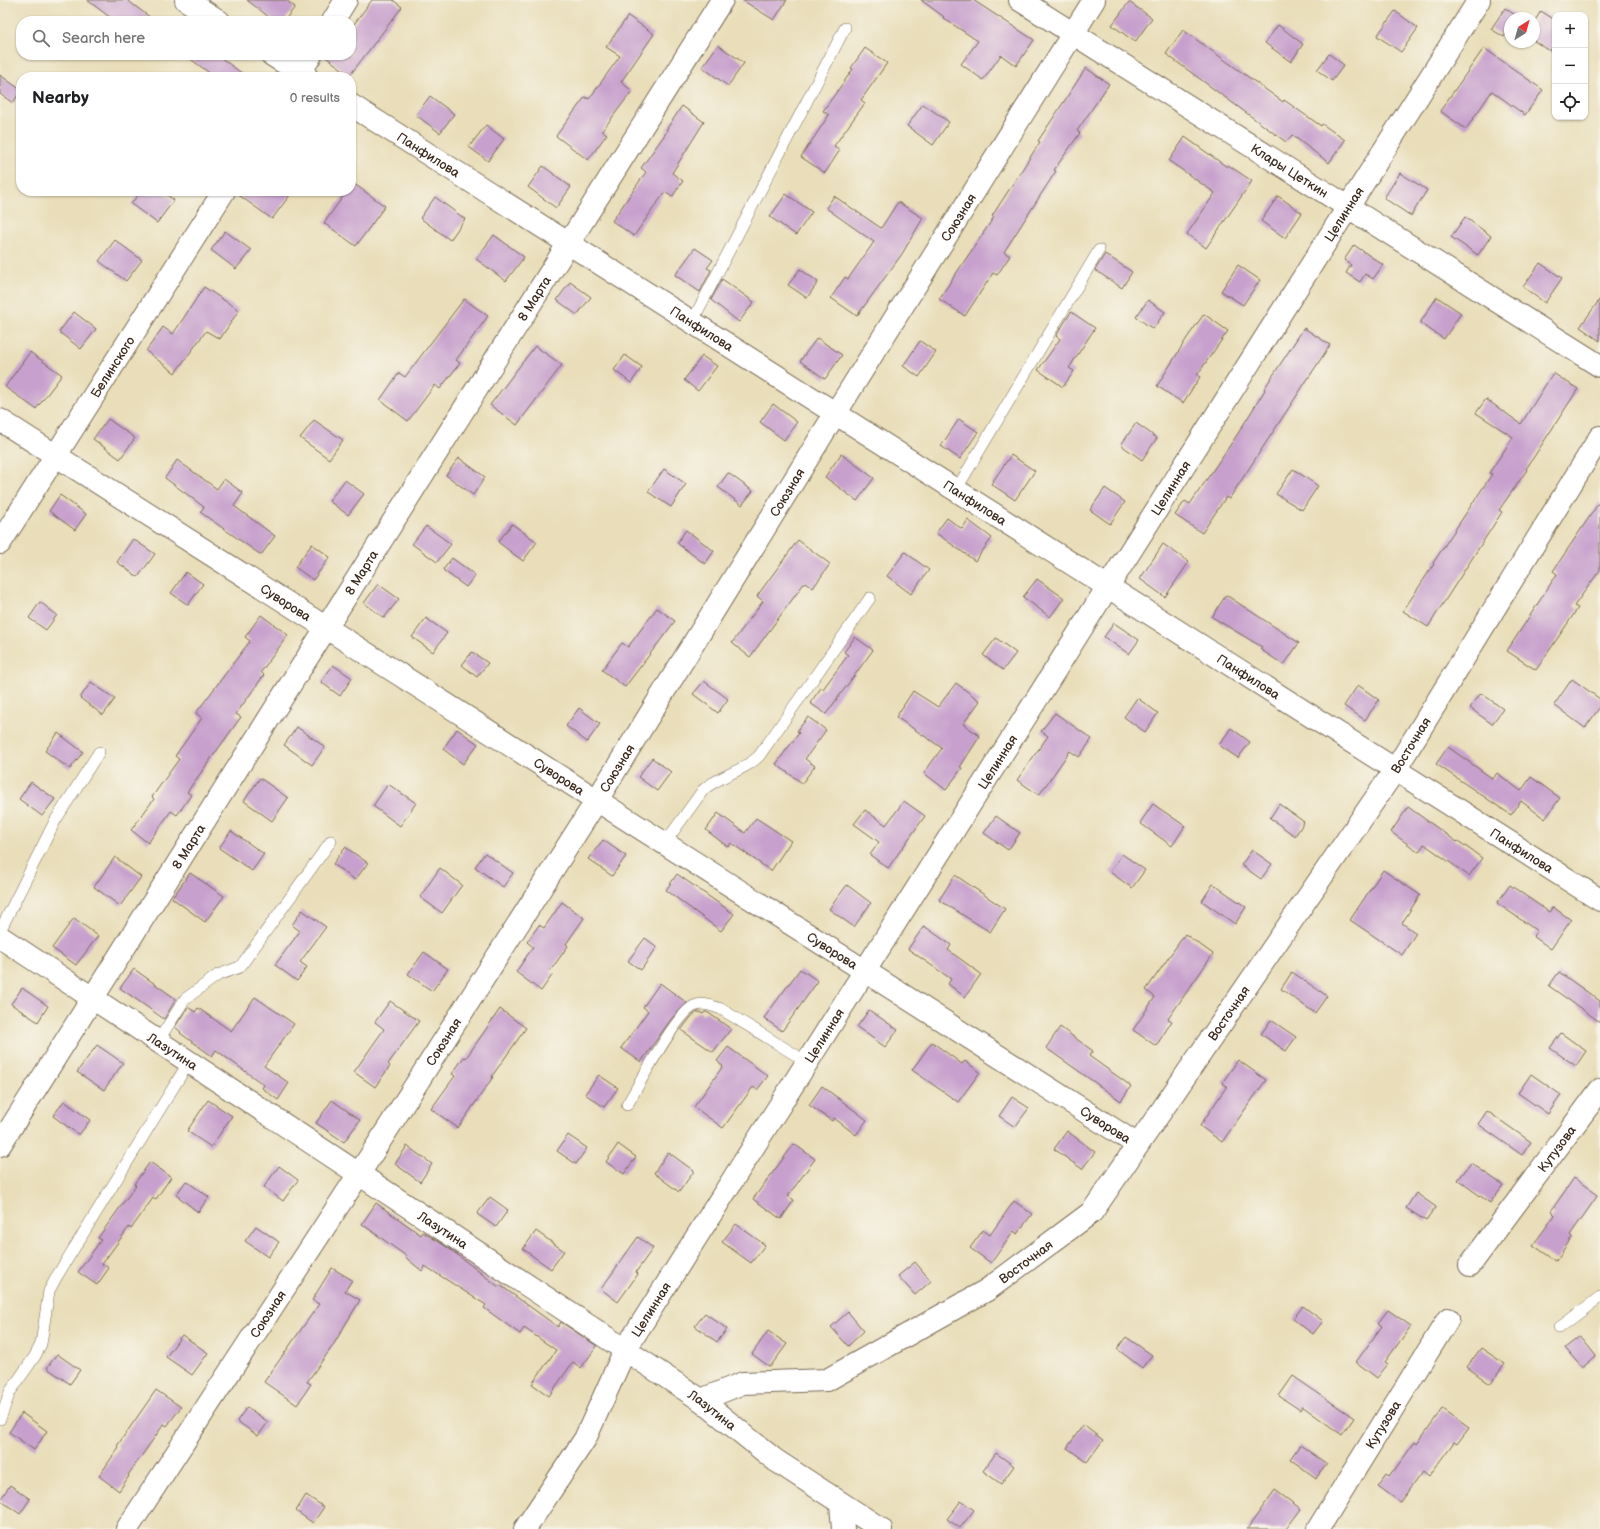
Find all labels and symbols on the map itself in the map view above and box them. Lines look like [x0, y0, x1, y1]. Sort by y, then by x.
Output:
north arrow [1504, 12, 1540, 48]
street label: Панфилова [394, 129, 463, 181]
street label: Клары Цеткин [1248, 141, 1331, 201]
street label: Целинная [1321, 184, 1368, 245]
street label: Союзная [938, 191, 980, 245]
street label: 8 Марта [515, 273, 555, 324]
street label: Панфилова [667, 303, 736, 355]
street label: Белинского [88, 333, 139, 401]
street label: Целинная [1148, 458, 1194, 519]
street label: Союзная [767, 466, 809, 520]
street label: Панфилова [940, 477, 1010, 529]
street label: 8 Марта [342, 547, 382, 598]
street label: Суворова [257, 581, 314, 625]
street label: Панфилова [1214, 651, 1283, 703]
street label: Восточная [1388, 714, 1435, 777]
street label: Целинная [975, 732, 1021, 792]
street label: Союзная [597, 741, 638, 796]
street label: Суворова [530, 755, 587, 799]
street label: 8 Марта [169, 821, 209, 872]
street label: Панфилова [1487, 825, 1556, 877]
street label: Суворова [804, 929, 861, 973]
street label: Восточная [1205, 983, 1254, 1044]
street label: Целинная [802, 1006, 848, 1066]
street label: Союзная [423, 1015, 465, 1069]
street label: Лазутина [143, 1029, 200, 1074]
street label: Суворова [1077, 1103, 1134, 1147]
street label: Кутузова [1535, 1123, 1580, 1176]
street label: Лазутина [414, 1208, 471, 1253]
street label: Восточная [996, 1237, 1056, 1287]
street label: Целинная [628, 1279, 675, 1340]
street label: Союзная [247, 1288, 290, 1341]
street label: Лазутина [684, 1386, 739, 1434]
street label: Кутузова [1363, 1398, 1405, 1452]

